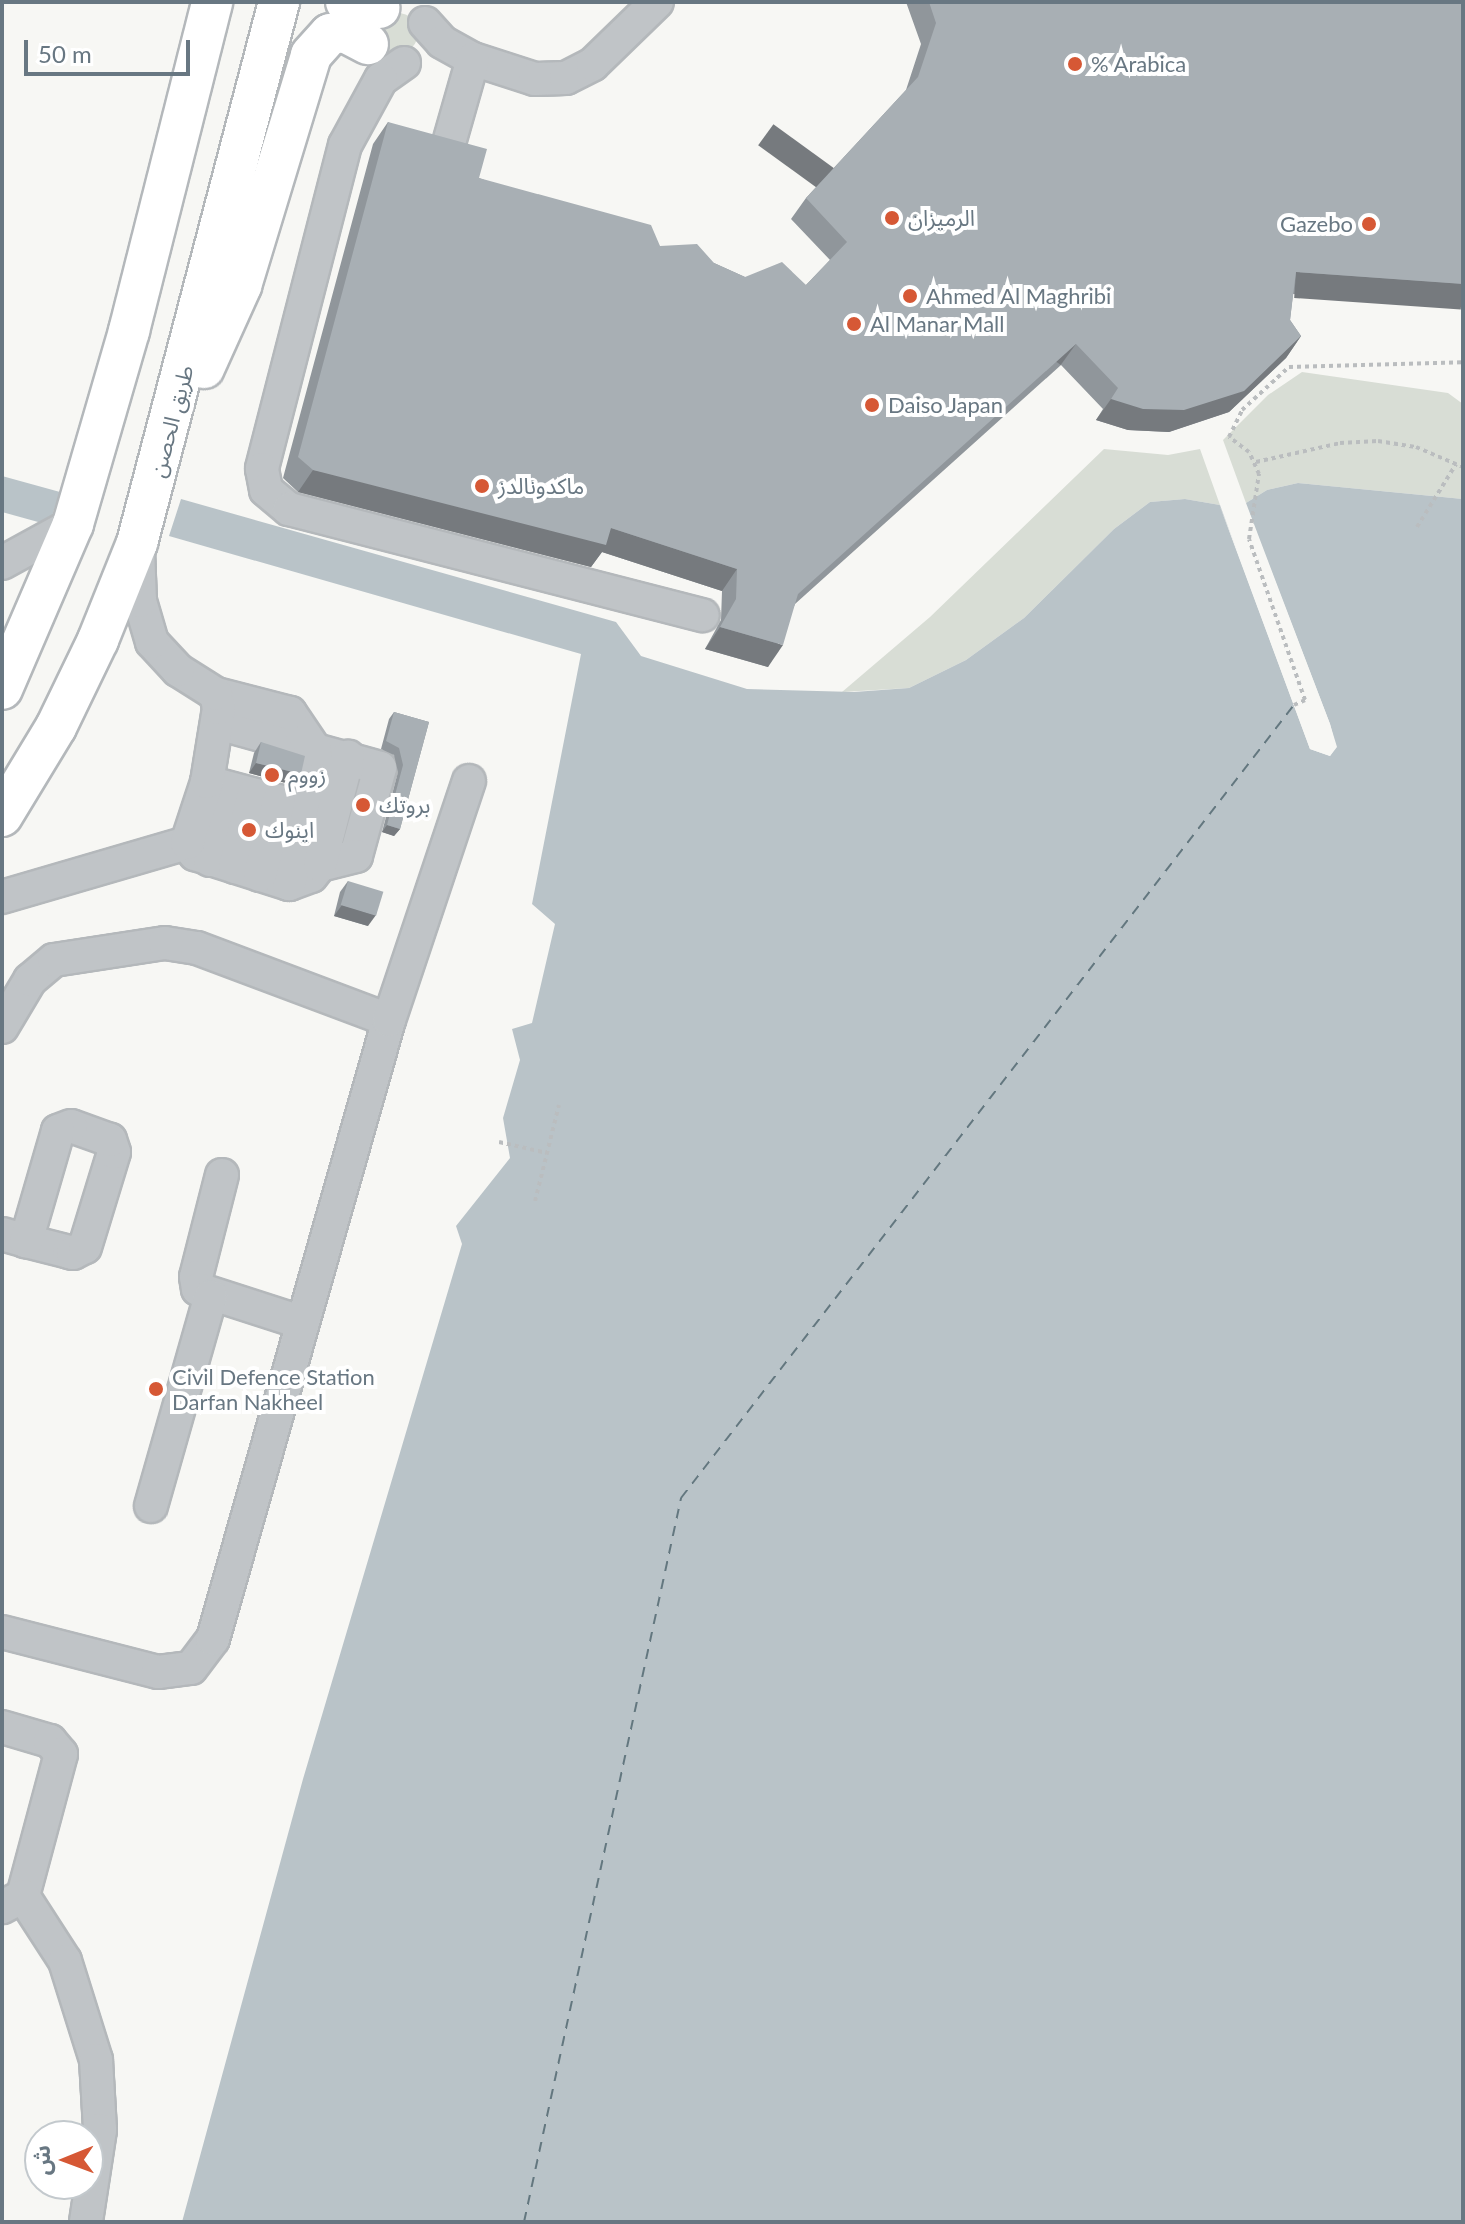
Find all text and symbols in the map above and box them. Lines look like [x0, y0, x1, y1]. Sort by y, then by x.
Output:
scale bar [28, 24, 194, 74]
text: 50 m [38, 39, 92, 68]
place label: % Arabica [1091, 51, 1187, 77]
marker: % Arabica [1066, 55, 1084, 73]
place label: الرميزان [908, 205, 975, 231]
marker: الرميزان [883, 209, 901, 227]
place label: Gazebo [1280, 211, 1353, 237]
marker: Gazebo [1360, 215, 1378, 233]
place label: Ahmed Al Maghribi [926, 283, 1112, 309]
marker: Ahmed Al Maghribi [901, 287, 919, 305]
place label: Al Manar Mall [870, 311, 1005, 337]
marker: Al Manar Mall [845, 315, 863, 333]
street label: طريق الحصن [143, 362, 199, 480]
place label: Daiso Japan [888, 392, 1004, 418]
marker: Daiso Japan [863, 396, 881, 414]
place label: ماكدونالدز [498, 473, 584, 499]
marker: ماكدونالدز [473, 477, 491, 495]
place label: زووم [288, 762, 326, 788]
marker: زووم [263, 766, 281, 784]
place label: بروتك [379, 792, 430, 818]
marker: بروتك [354, 796, 372, 814]
place label: اينوك [265, 817, 314, 843]
marker: اينوك [240, 821, 258, 839]
place label: Civil Defence Station Darfan Nakheel [172, 1363, 375, 1414]
marker: Civil Defence Station Darfan Nakheel [147, 1380, 165, 1398]
north arrow [24, 2120, 104, 2200]
text: ش [28, 2145, 55, 2176]

